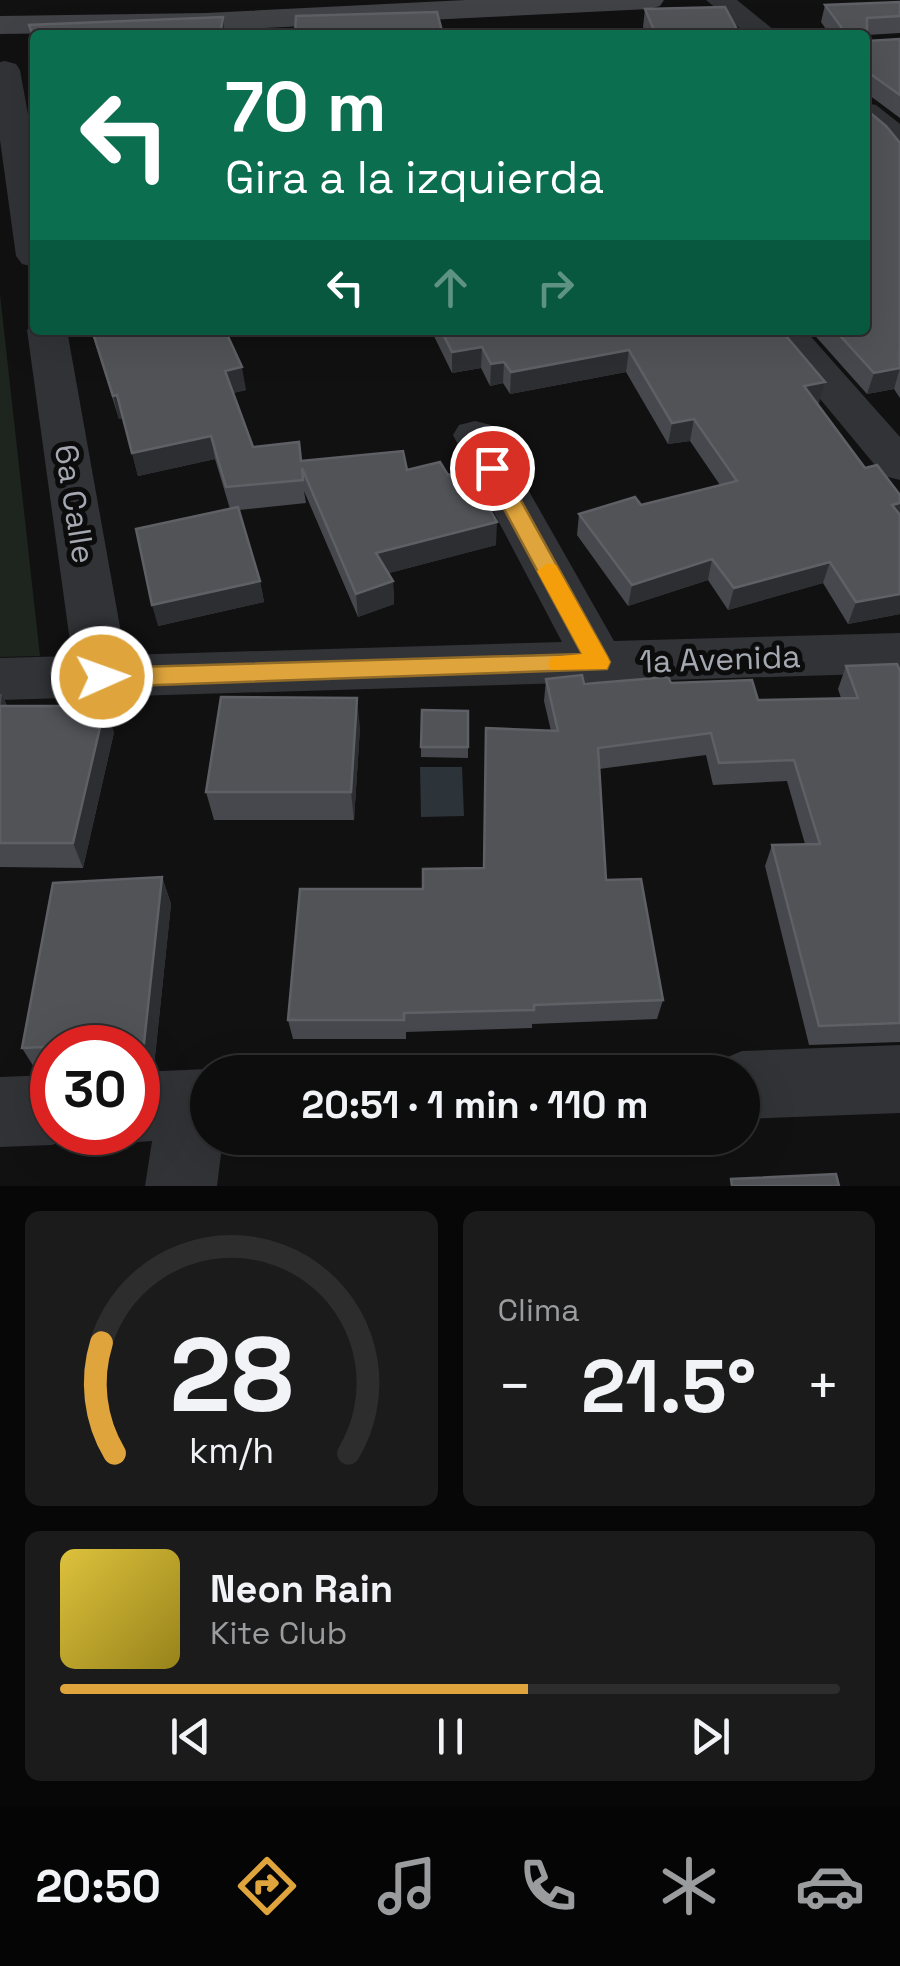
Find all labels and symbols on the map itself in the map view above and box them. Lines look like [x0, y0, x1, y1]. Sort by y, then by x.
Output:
pin [450, 426, 535, 511]
street label: 6a Calle [46, 442, 104, 566]
position arrow [50, 625, 154, 729]
street label: 1a Avenida [639, 636, 801, 682]
speed limit sign: 30 [30, 1025, 160, 1155]

